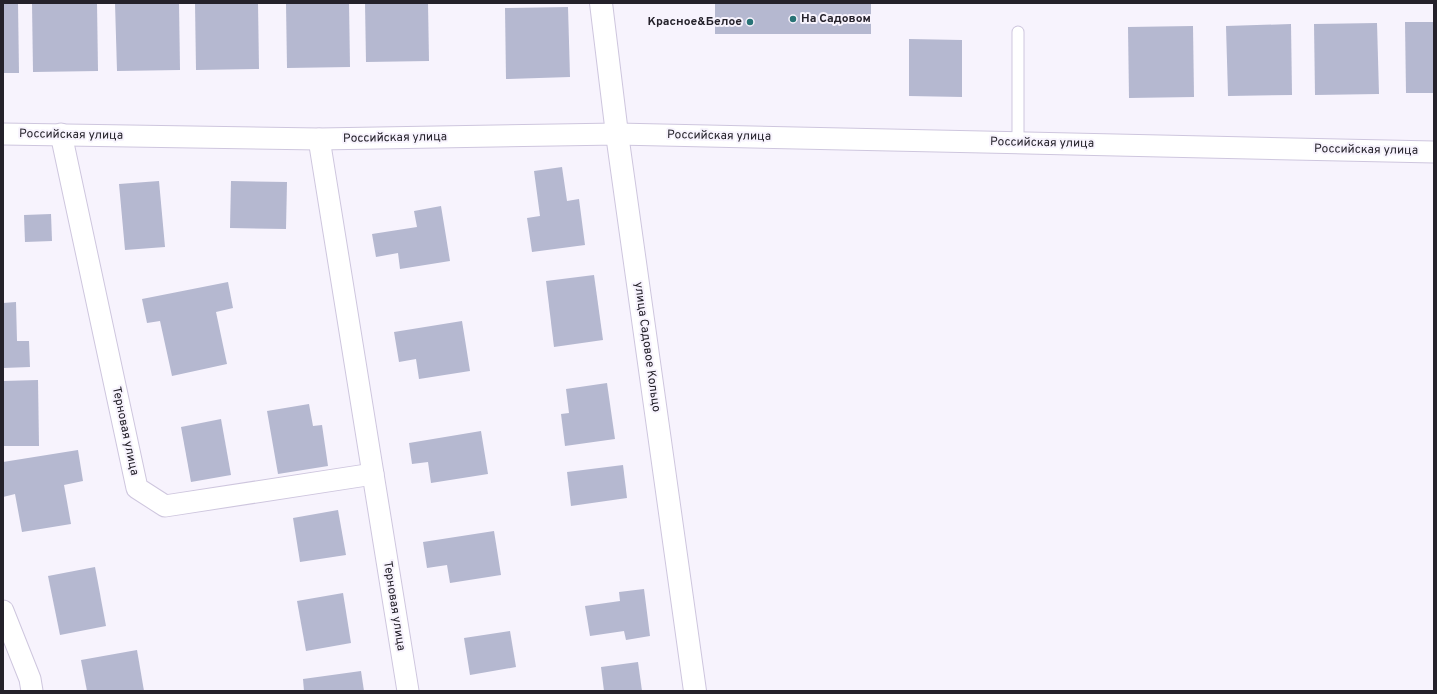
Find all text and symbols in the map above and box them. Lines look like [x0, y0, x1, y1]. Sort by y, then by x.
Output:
place label: На Садовом [801, 11, 871, 27]
place label: Красное&Белое [647, 14, 742, 30]
marker: На Садовом [788, 14, 798, 24]
marker: Красное&Белое [745, 17, 755, 27]
street label: Российская улица [19, 126, 123, 144]
street label: Российская улица [667, 127, 771, 145]
street label: Российская улица [343, 129, 447, 147]
street label: Российская улица [990, 134, 1094, 152]
street label: Российская улица [1314, 141, 1418, 159]
street label: улица Садовое Кольцо [630, 281, 664, 413]
street label: Терновая улица [108, 385, 142, 477]
street label: Терновая улица [379, 560, 409, 652]

